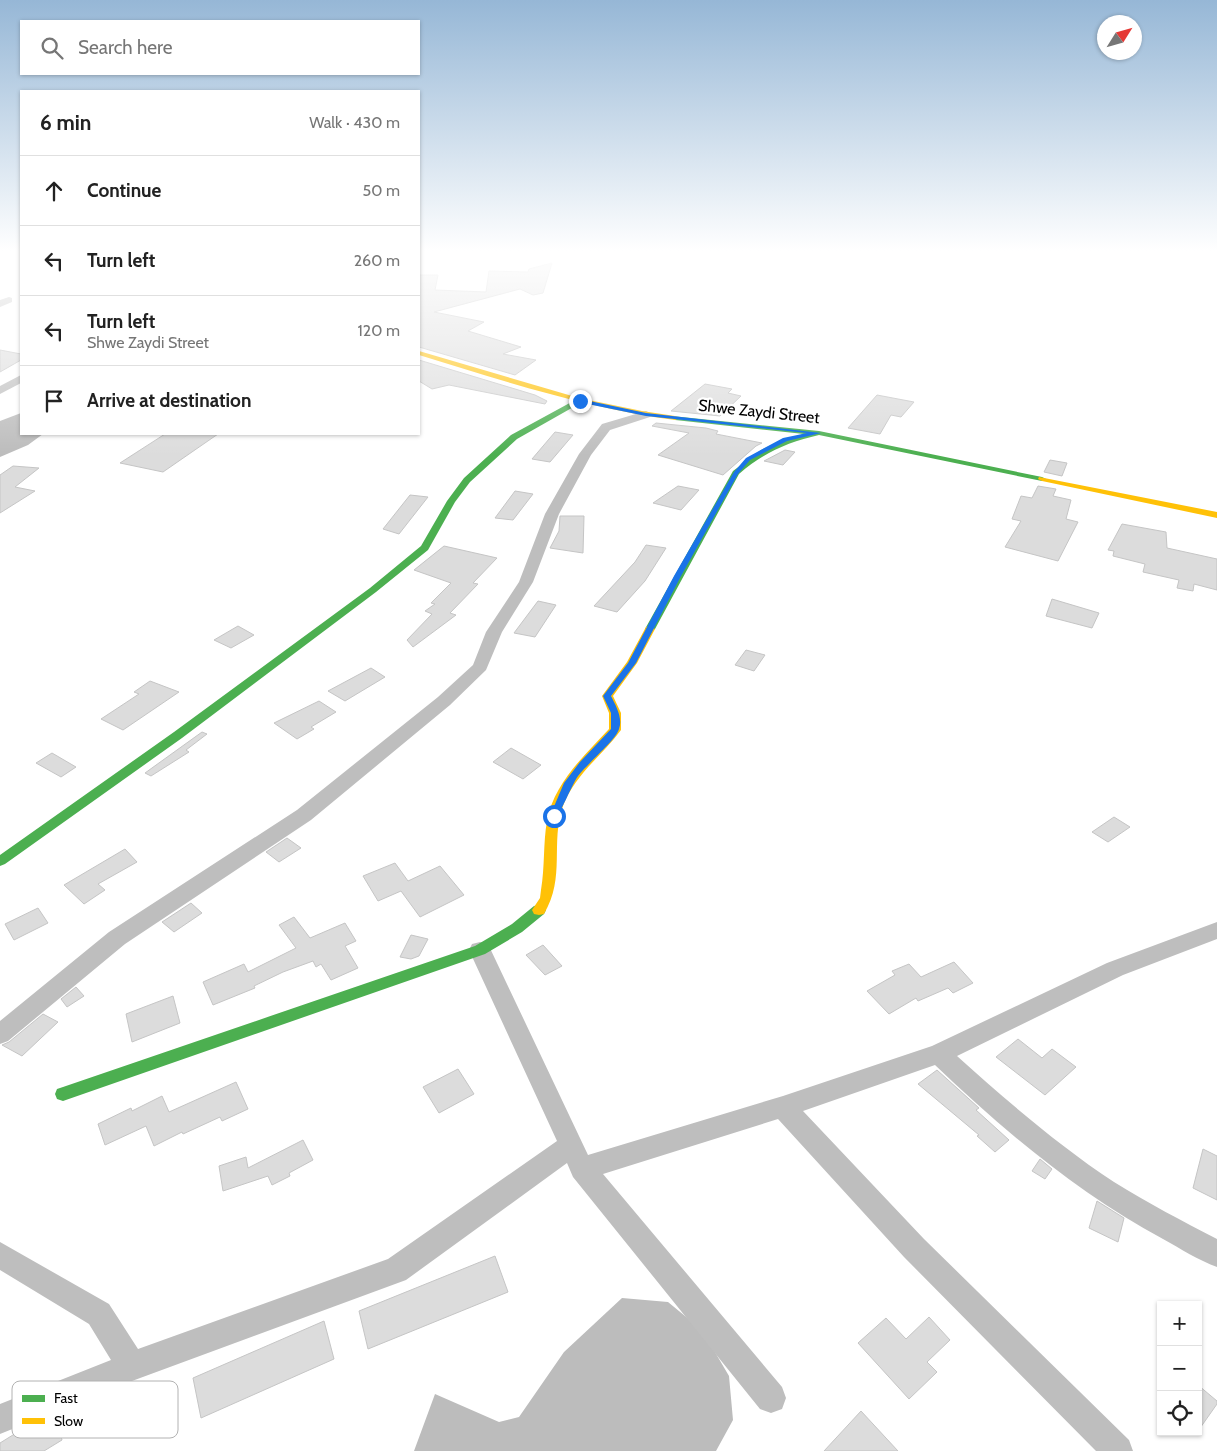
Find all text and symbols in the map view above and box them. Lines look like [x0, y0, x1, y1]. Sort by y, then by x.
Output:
north arrow [1097, 15, 1142, 60]
search box [20, 20, 420, 75]
icon: search [38, 34, 66, 62]
text: Search here [78, 36, 172, 59]
text: 6 min [40, 110, 91, 135]
text: Walk · 430 m [309, 113, 400, 132]
icon: ahead [40, 177, 68, 205]
text: Continue [87, 179, 161, 202]
text: 50 m [363, 181, 400, 200]
icon: left [40, 247, 68, 275]
text: Turn left [87, 249, 155, 272]
text: 260 m [354, 251, 400, 270]
text: Turn left [87, 310, 155, 333]
icon: left [40, 317, 68, 345]
text: 120 m [358, 321, 400, 340]
text: Shwe Zaydi Street [87, 333, 209, 352]
icon: arrive [40, 387, 68, 415]
text: Arrive at destination [87, 389, 251, 412]
route end [569, 390, 592, 413]
street label: Shwe Zaydi Street [697, 396, 821, 427]
route start [543, 805, 566, 828]
map controls [1157, 1301, 1202, 1436]
button: + [1157, 1301, 1202, 1346]
button: − [1157, 1346, 1202, 1391]
legend [12, 1381, 178, 1438]
text: Fast [54, 1389, 78, 1407]
button: locate [1157, 1391, 1202, 1436]
text: Slow [54, 1412, 83, 1430]

